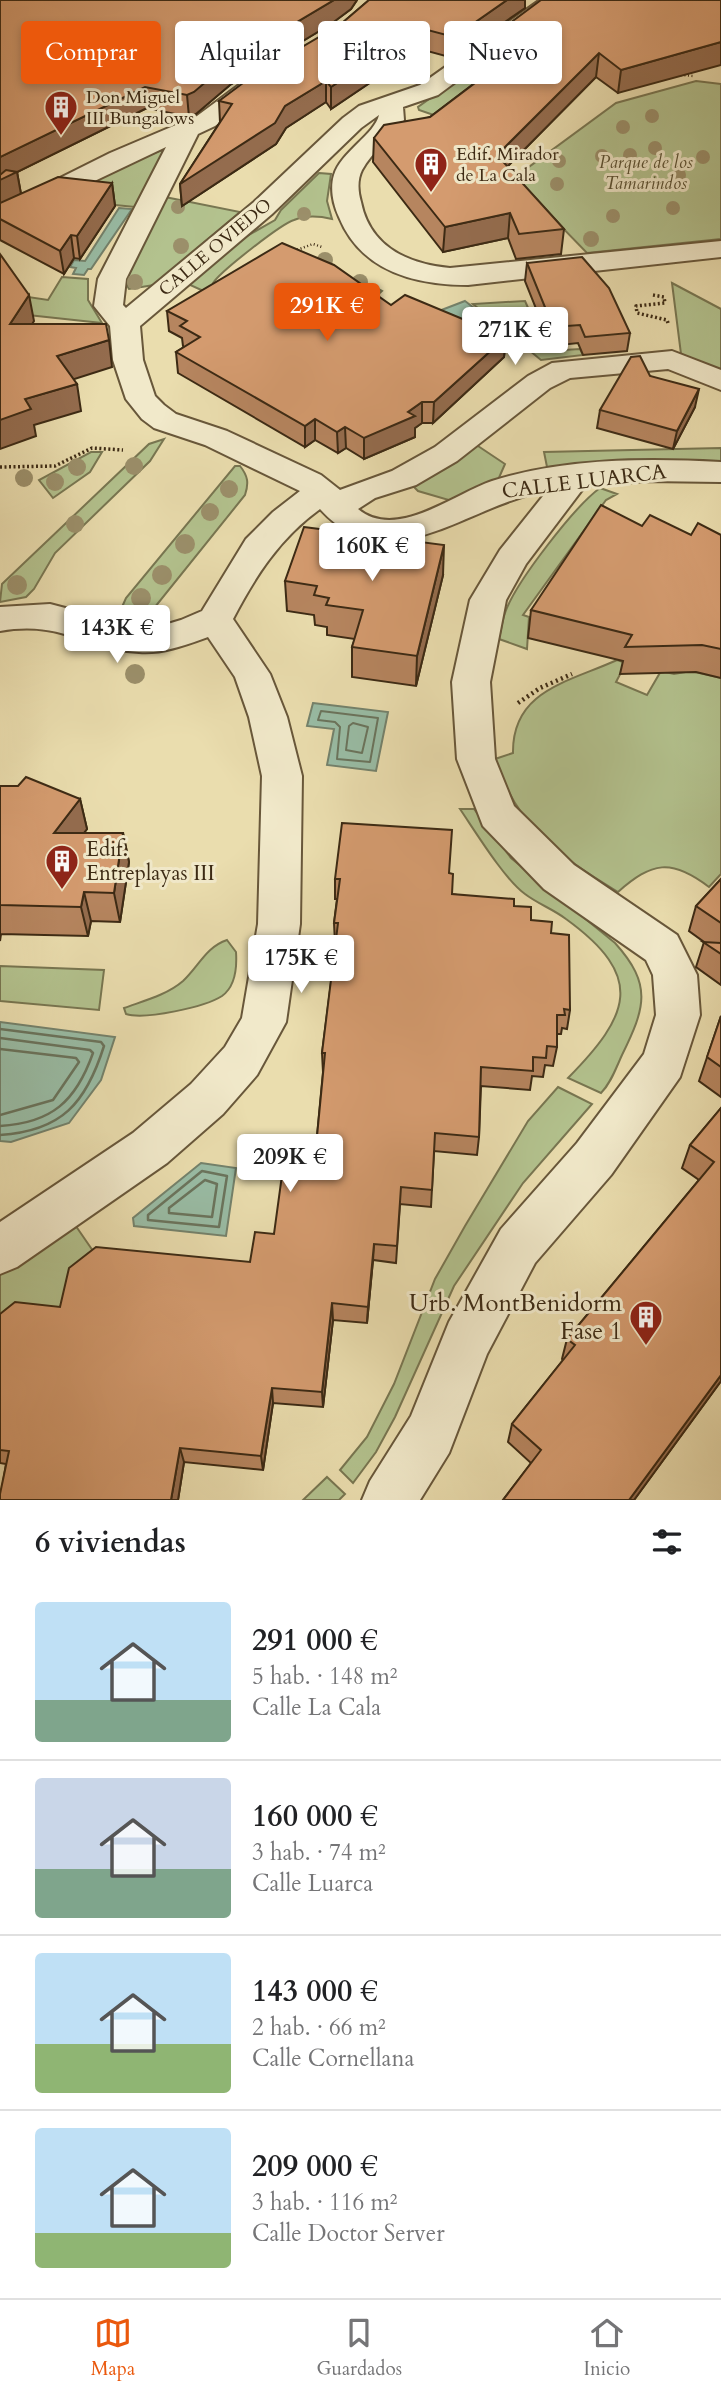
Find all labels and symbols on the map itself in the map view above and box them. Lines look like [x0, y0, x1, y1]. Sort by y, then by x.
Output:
place label: Don Miguel III Bungalows [86, 85, 194, 131]
building icon: Don Miguel III Bungalows [42, 88, 80, 137]
place label: Edif. Mirador de La Cala [456, 142, 559, 188]
building icon: Edif. Mirador de La Cala [412, 145, 450, 194]
park label: Parque de los Tamarindos [599, 150, 693, 196]
street label: CALLE OVIEDO [153, 193, 277, 302]
pin: 291K € [270, 284, 384, 343]
pin: 271K € [458, 308, 572, 367]
street label: CALLE LUARCA [500, 457, 668, 506]
pin: 160K € [315, 524, 429, 583]
pin: 143K € [60, 606, 174, 665]
place label: Edif. Entreplayas III [86, 835, 215, 888]
building icon: Edif. Entreplayas III [43, 842, 81, 891]
pin: 175K € [244, 936, 358, 995]
pin: 209K € [233, 1134, 347, 1194]
place label: Urb. MontBenidorm Fase 1 [409, 1287, 623, 1348]
building icon: Urb. MontBenidorm Fase 1 [627, 1298, 665, 1347]

